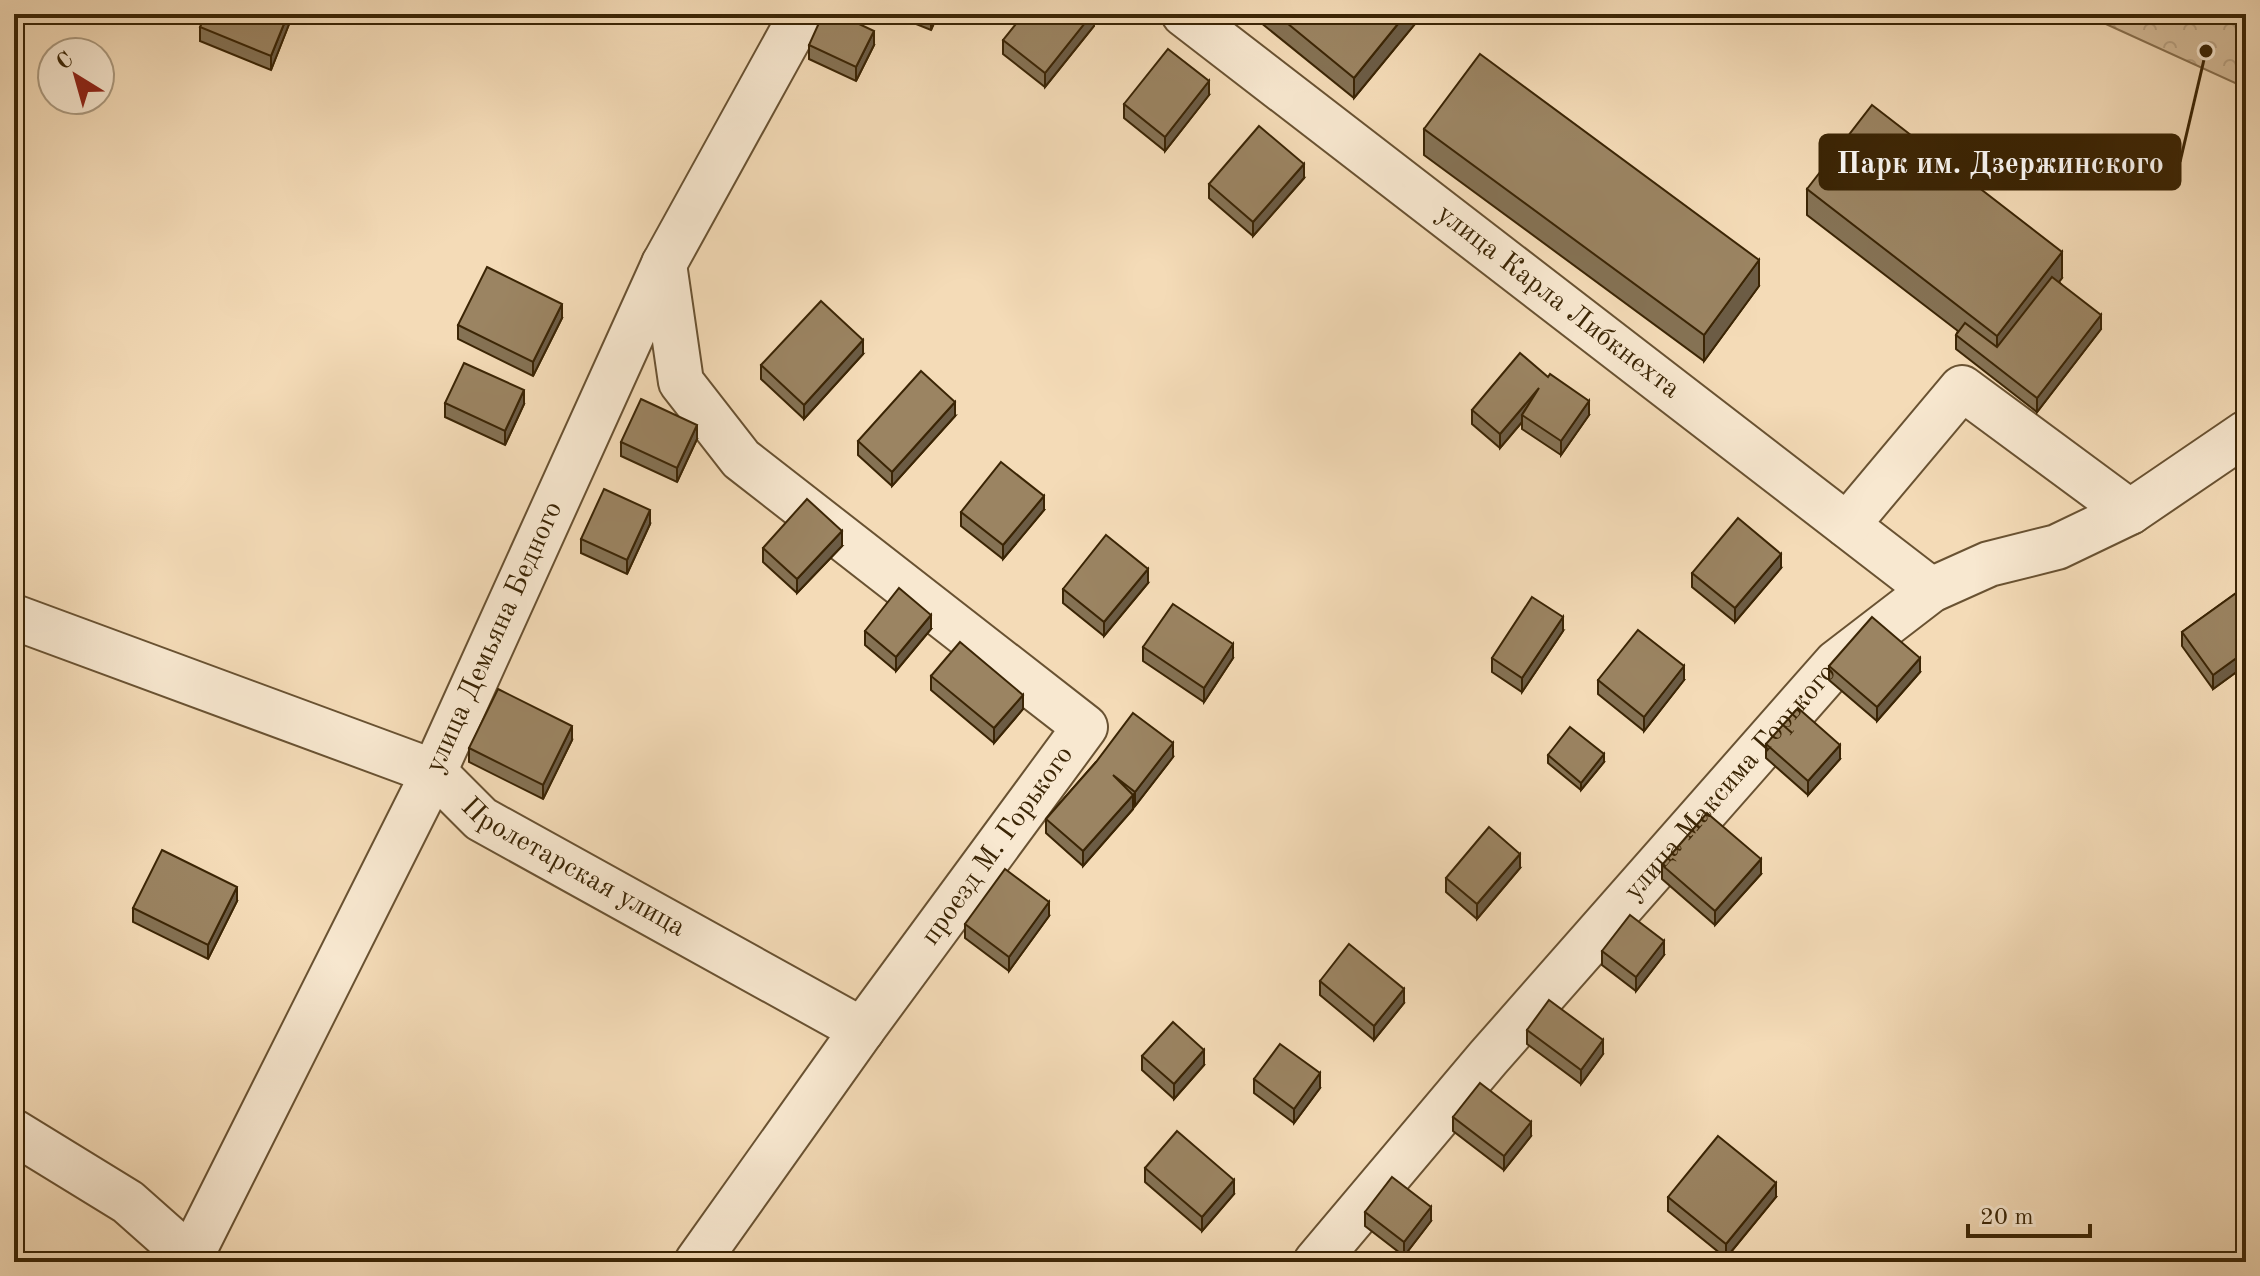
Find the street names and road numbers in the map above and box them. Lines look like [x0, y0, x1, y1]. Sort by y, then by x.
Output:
street label: улица Карла Либкнехта [1431, 200, 1685, 405]
street label: улица Демьяна Бедного [421, 498, 568, 777]
street label: улица Максима Горького [1619, 659, 1842, 906]
street label: проезд М. Горького [917, 741, 1079, 951]
street label: Пролетарская улица [455, 793, 690, 943]

